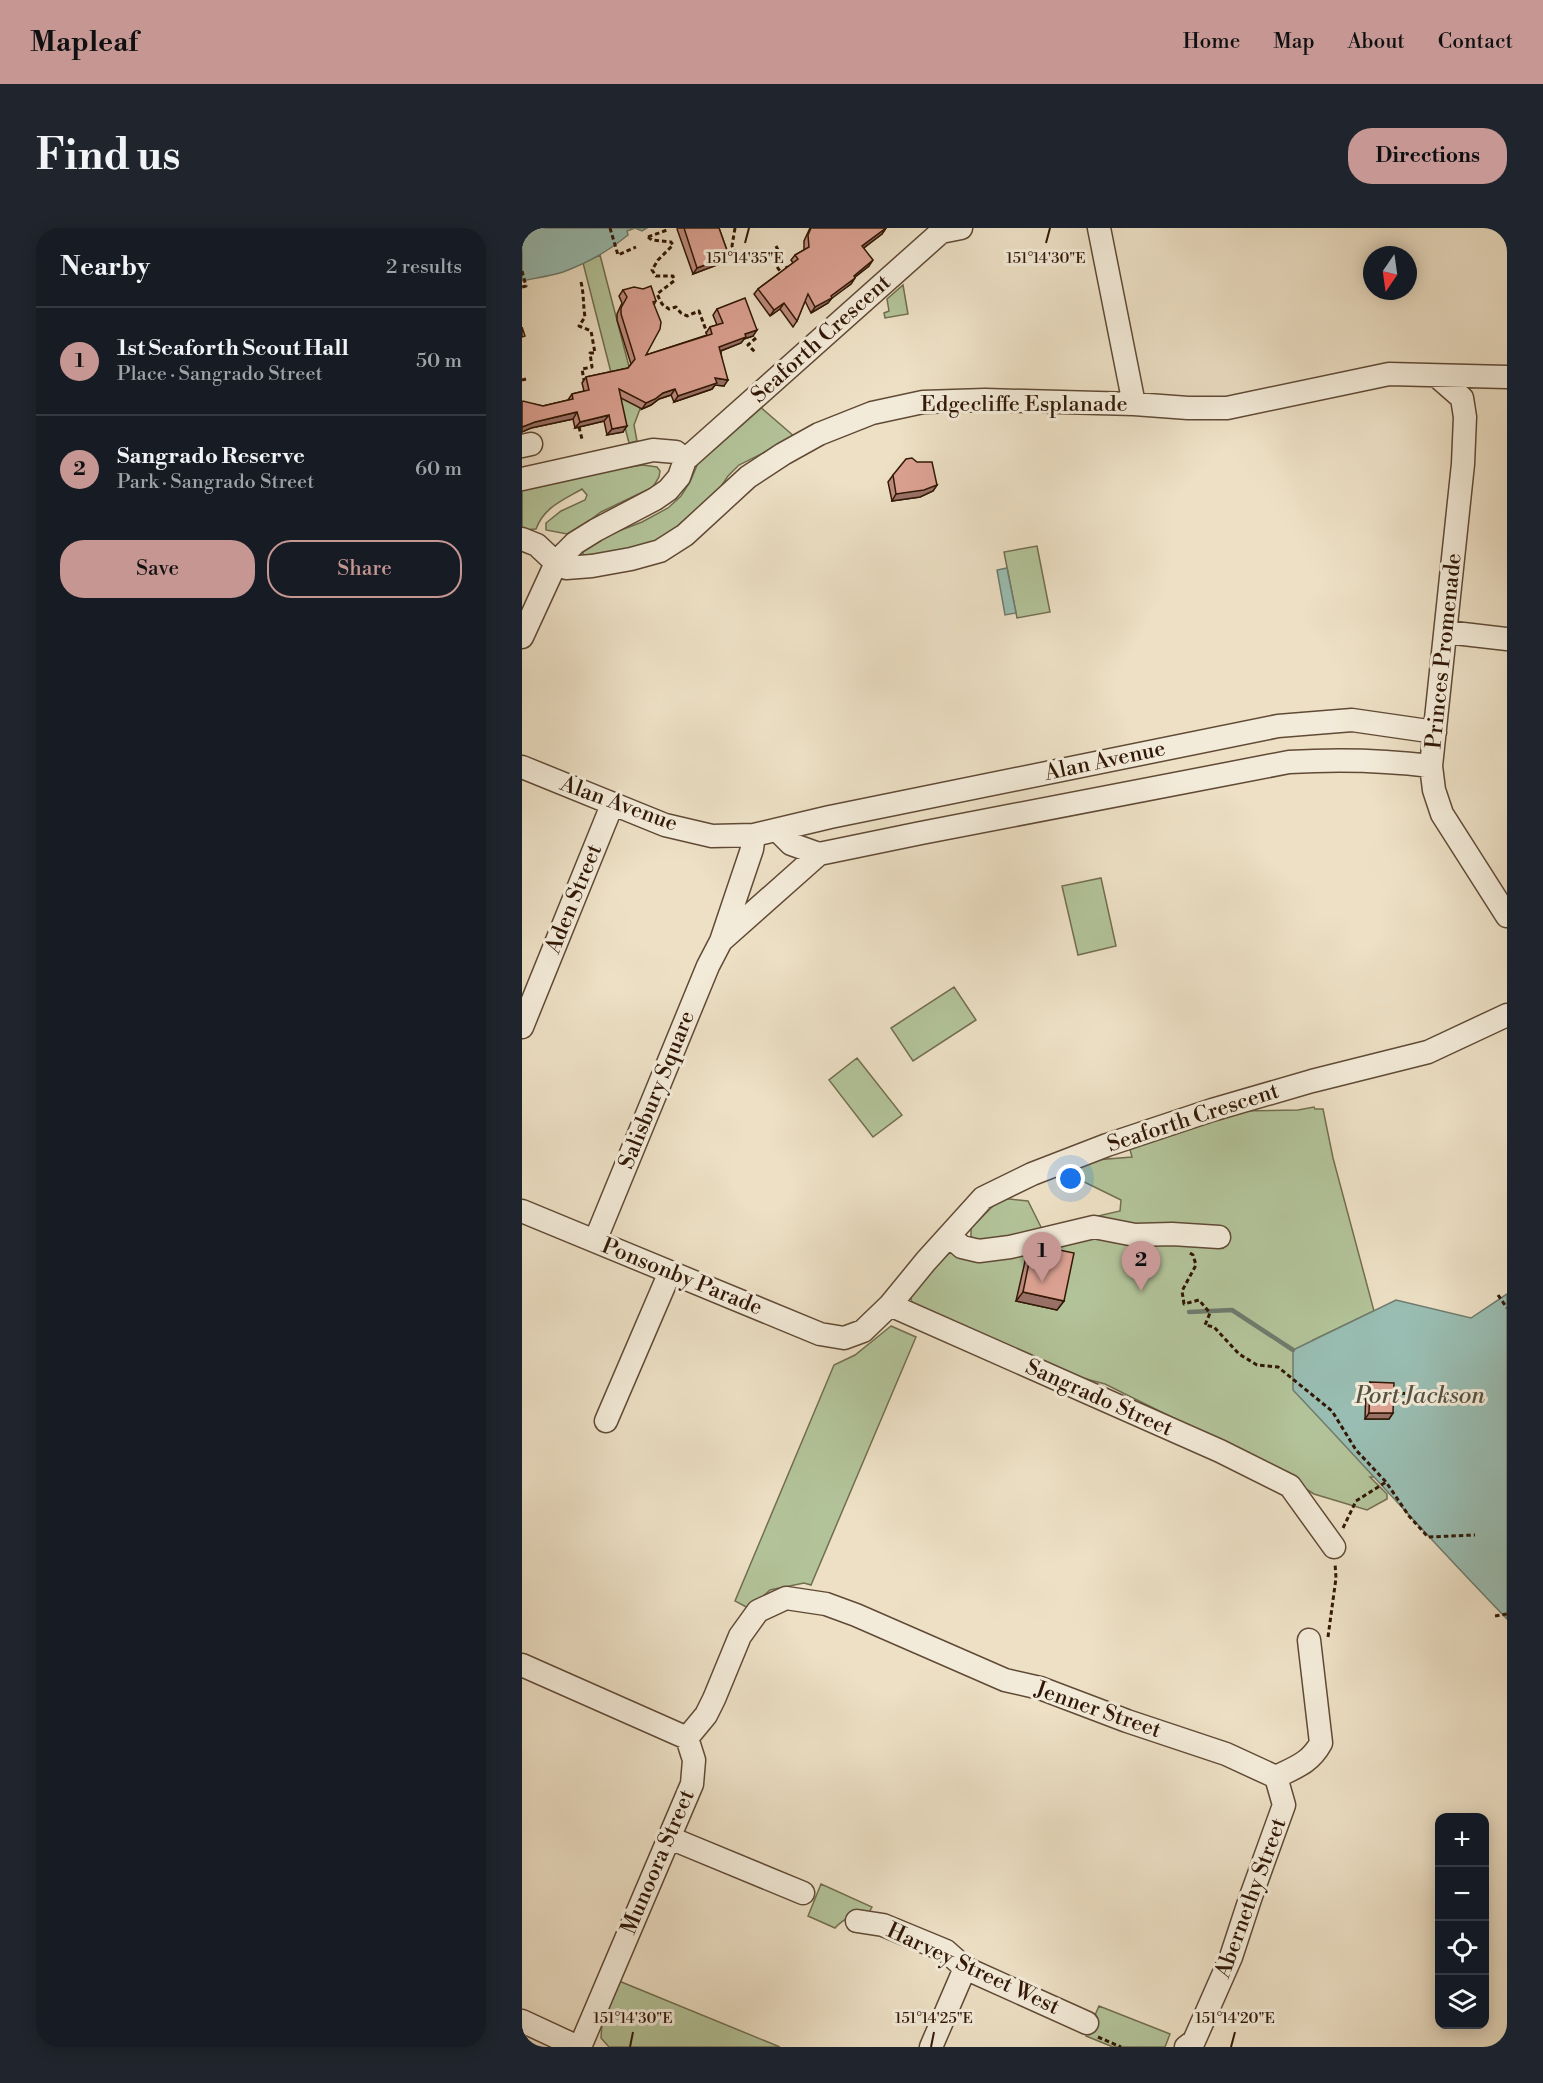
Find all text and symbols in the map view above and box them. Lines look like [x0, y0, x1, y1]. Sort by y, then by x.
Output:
text: Mapleaf [30, 25, 138, 60]
text: Home [1183, 29, 1240, 55]
text: Map [1273, 29, 1315, 55]
text: About [1348, 29, 1405, 55]
text: Contact [1438, 29, 1513, 55]
button: Directions [1348, 128, 1507, 184]
text: Find us [36, 130, 180, 183]
north arrow [1363, 246, 1417, 300]
text: 151°14'35"E [706, 249, 784, 268]
text: 151°14'30"E [1006, 249, 1086, 268]
text: Nearby [60, 251, 150, 283]
text: 2 results [386, 255, 462, 280]
street label: Seaforth Crescent [745, 269, 897, 409]
text: 1st Seaforth Scout Hall [117, 335, 349, 362]
text: 1 [75, 349, 84, 374]
text: 50 m [416, 349, 462, 374]
text: Place · Sangrado Street [117, 362, 323, 387]
street label: Edgecliffe Esplanade [920, 391, 1128, 418]
text: Sangrado Reserve [117, 443, 305, 470]
text: 2 [73, 457, 86, 482]
text: 60 m [415, 457, 462, 482]
text: Park · Sangrado Street [117, 470, 314, 495]
button: Save [60, 540, 255, 598]
button: Share [267, 540, 462, 598]
street label: Princes Promenade [1420, 552, 1468, 750]
street label: Alan Avenue [1041, 735, 1168, 787]
street label: Alan Avenue [556, 770, 681, 838]
street label: Aden Street [539, 840, 608, 959]
street label: Salisbury Square [613, 1007, 701, 1173]
street label: Seaforth Crescent [1104, 1077, 1282, 1158]
your location [1056, 1164, 1085, 1193]
street label: Ponsonby Parade [598, 1232, 766, 1322]
pin: 1 [1022, 1232, 1062, 1282]
pin: 2 [1122, 1242, 1160, 1291]
street label: Sangrado Street [1021, 1353, 1177, 1443]
water label: Port Jackson [1354, 1381, 1485, 1411]
street label: Jenner Street [1030, 1675, 1165, 1744]
street label: Munoora Street [615, 1785, 701, 1938]
map controls [1435, 1813, 1489, 2029]
button: + [1435, 1813, 1489, 1867]
street label: Abernethy Street [1209, 1814, 1293, 1983]
button: − [1435, 1867, 1489, 1921]
street label: Harvey Street West [882, 1917, 1064, 2021]
button: locate [1435, 1921, 1489, 1975]
button: layers [1435, 1975, 1489, 2029]
text: 151°14'30"E [593, 2009, 673, 2028]
text: 151°14'25"E [895, 2009, 973, 2028]
text: 151°14'20"E [1195, 2009, 1275, 2028]

